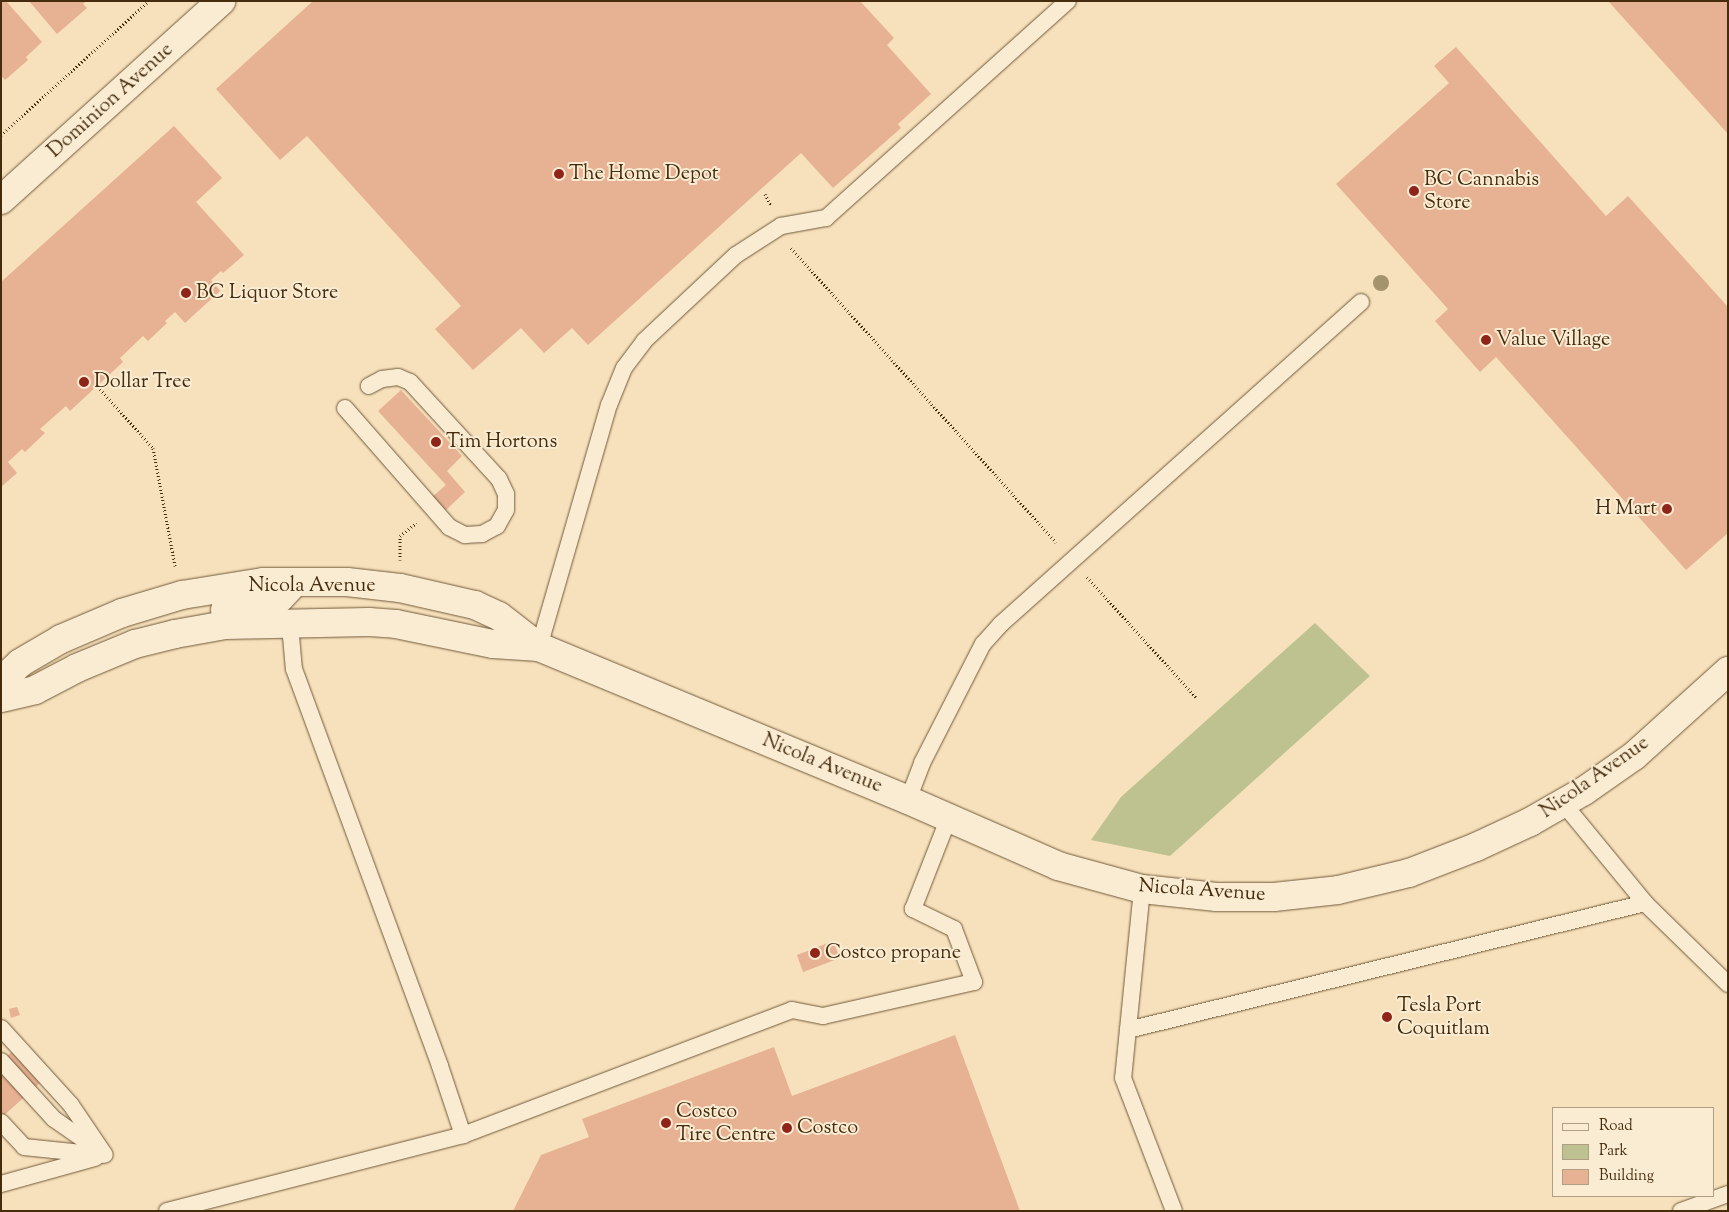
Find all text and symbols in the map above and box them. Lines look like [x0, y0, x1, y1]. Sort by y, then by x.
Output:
street label: Dominion Avenue [43, 38, 179, 164]
place label: The Home Depot [569, 162, 719, 186]
marker: The Home Depot [553, 168, 565, 180]
place label: BC Cannabis Store [1424, 168, 1539, 215]
marker: BC Cannabis Store [1408, 185, 1420, 197]
place label: BC Liquor Store [196, 281, 338, 305]
marker: BC Liquor Store [180, 287, 192, 299]
place label: Value Village [1496, 328, 1610, 352]
marker: Value Village [1480, 334, 1492, 346]
place label: Dollar Tree [94, 370, 191, 394]
marker: Dollar Tree [78, 376, 90, 388]
place label: Tim Hortons [446, 430, 557, 454]
marker: Tim Hortons [430, 436, 442, 448]
place label: H Mart [1595, 497, 1657, 521]
marker: H Mart [1661, 503, 1673, 515]
street label: Nicola Avenue [248, 574, 376, 598]
street label: Nicola Avenue [759, 729, 885, 799]
street label: Nicola Avenue [1536, 732, 1654, 824]
street label: Nicola Avenue [1138, 875, 1266, 907]
place label: Costco propane [825, 941, 961, 965]
marker: Costco propane [809, 947, 821, 959]
place label: Tesla Port Coquitlam [1397, 994, 1490, 1041]
marker: Tesla Port Coquitlam [1381, 1011, 1393, 1023]
place label: Costco Tire Centre [676, 1100, 776, 1147]
legend [1552, 1107, 1714, 1197]
place label: Costco [797, 1116, 858, 1140]
text: Road [1599, 1116, 1633, 1137]
marker: Costco Tire Centre [660, 1117, 672, 1129]
marker: Costco [781, 1122, 793, 1134]
text: Park [1599, 1141, 1628, 1162]
text: Building [1599, 1166, 1654, 1187]

